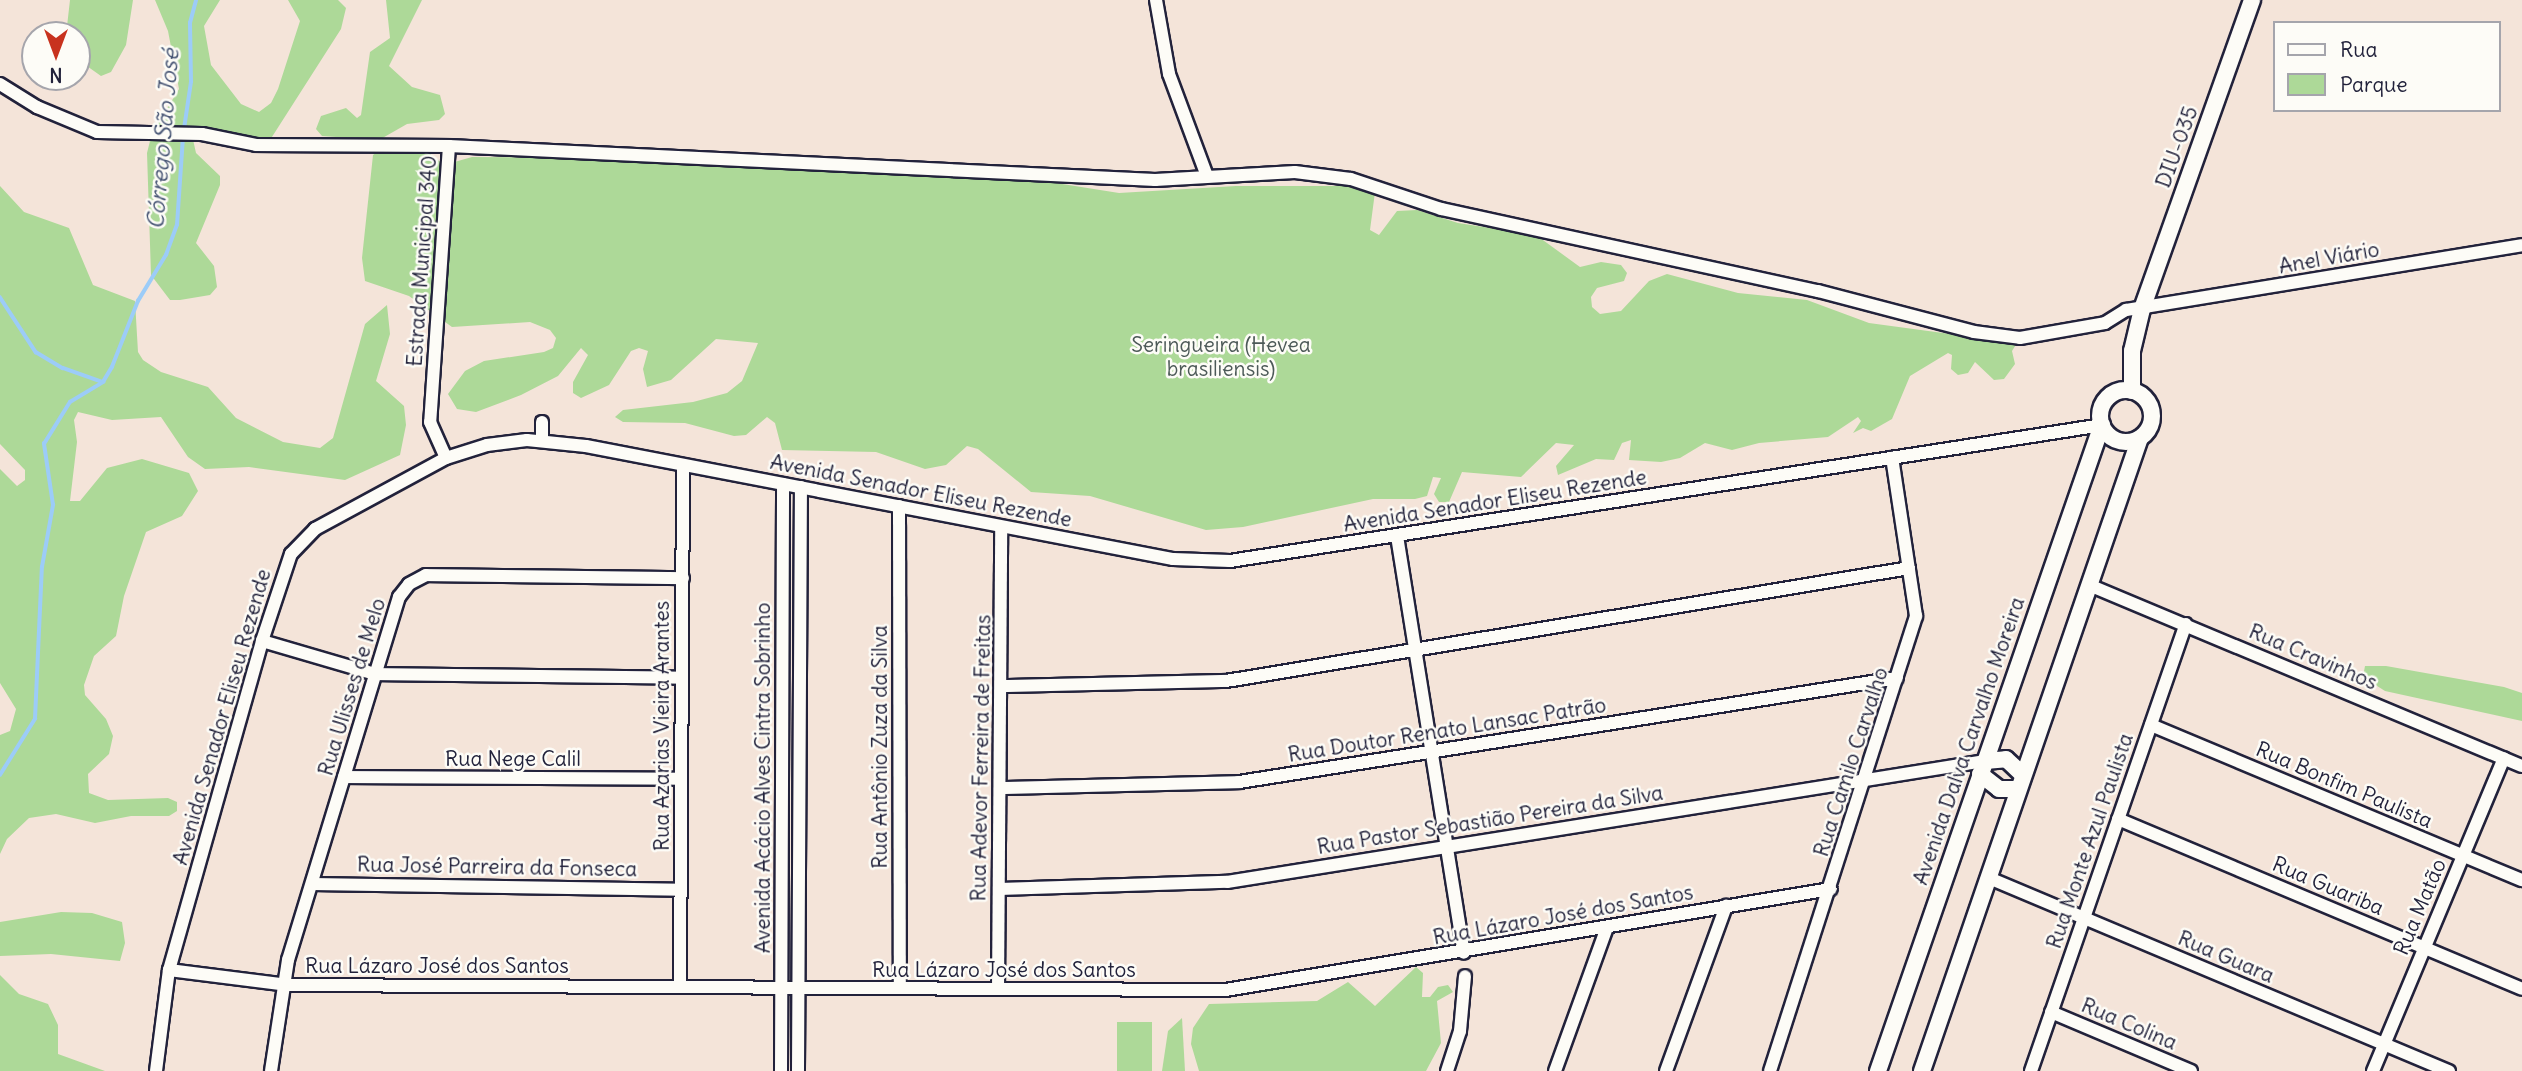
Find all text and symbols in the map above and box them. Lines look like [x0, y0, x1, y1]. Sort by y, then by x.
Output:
north arrow [21, 21, 91, 91]
legend [2274, 21, 2501, 112]
text: Rua [2340, 36, 2377, 63]
water label: Córrego São José [141, 48, 185, 230]
text: N [49, 63, 63, 87]
text: Parque [2340, 71, 2408, 98]
street label: DIU-035 [2151, 103, 2203, 191]
street label: Estrada Municipal 340 [402, 155, 442, 367]
street label: Anel Viário [2277, 237, 2381, 279]
park label: Seringueira (Hevea brasiliensis) [1131, 332, 1311, 382]
street label: Avenida Senador Eliseu Rezende [768, 449, 1074, 533]
street label: Avenida Senador Eliseu Rezende [1342, 465, 1648, 537]
street label: Avenida Senador Eliseu Rezende [168, 566, 276, 868]
street label: Avenida Dalva Carvalho Moreira [1908, 594, 2030, 888]
street label: Rua Ulisses de Melo [313, 595, 391, 779]
street label: Rua Azarias Vieira Arantes [649, 601, 675, 851]
street label: Avenida Acácio Alves Cintra Sobrinho [750, 603, 776, 953]
street label: Rua Adevor Ferreira de Freitas [966, 614, 996, 902]
street label: Rua Cravinhos [2245, 619, 2381, 695]
street label: Rua Antônio Zuza da Silva [867, 625, 893, 869]
street label: Rua Camilo Carvalho [1808, 664, 1894, 860]
street label: Rua Doutor Renato Lansac Patrão [1286, 692, 1608, 768]
street label: Rua Monte Azul Paulista [2041, 730, 2139, 952]
street label: Rua Bonfim Paulista [2252, 736, 2436, 834]
street label: Rua Nege Calil [445, 746, 581, 772]
street label: Rua Pastor Sebastião Pereira da Silva [1315, 780, 1665, 860]
street label: Rua Guariba [2268, 851, 2388, 921]
street label: Rua José Parreira da Fonseca [357, 852, 637, 882]
street label: Rua Matão [2388, 855, 2452, 959]
street label: Rua Lázaro José dos Santos [1431, 880, 1695, 950]
street label: Rua Guara [2174, 925, 2278, 989]
street label: Rua Lázaro José dos Santos [305, 953, 569, 979]
street label: Rua Lázaro José dos Santos [872, 957, 1136, 983]
street label: Rua Colina [2077, 993, 2181, 1055]

